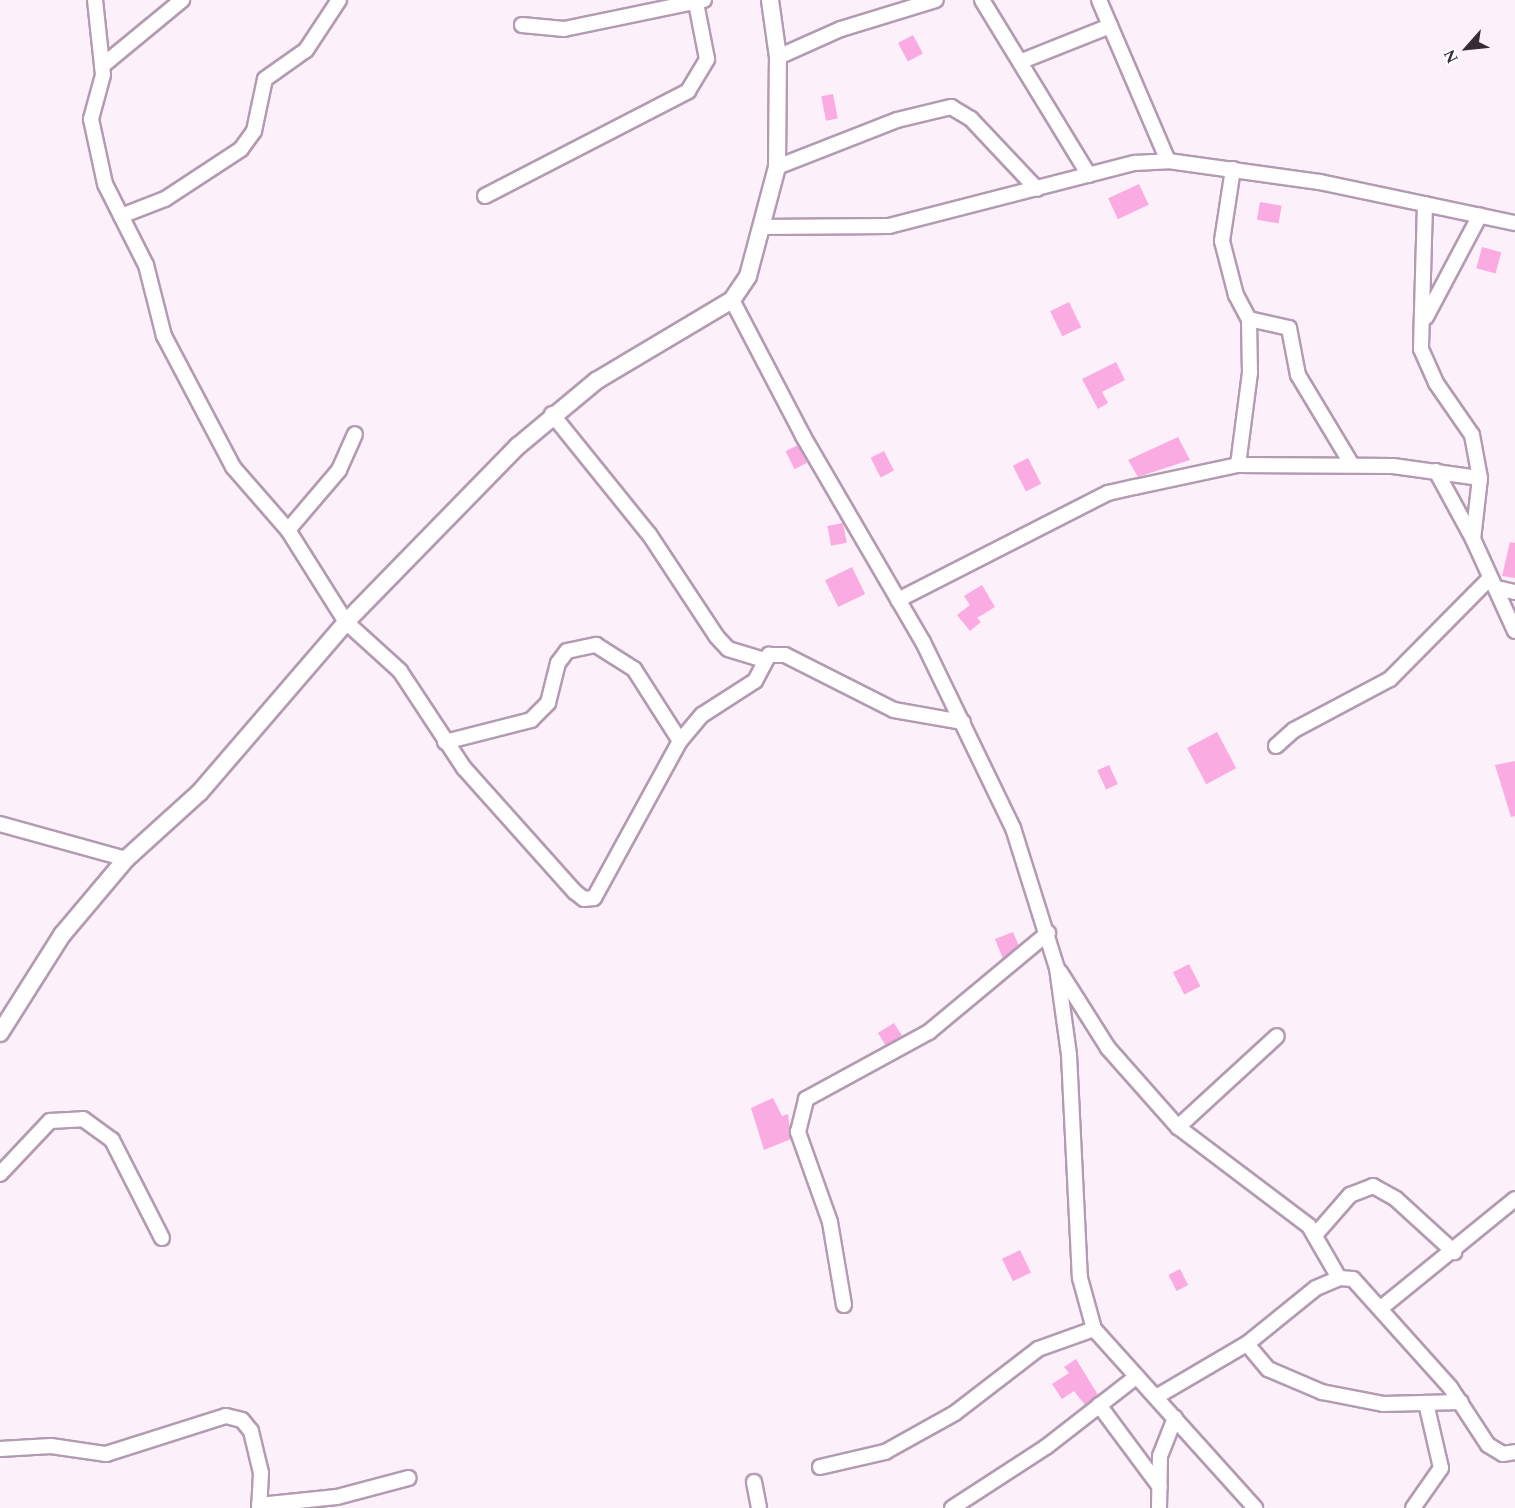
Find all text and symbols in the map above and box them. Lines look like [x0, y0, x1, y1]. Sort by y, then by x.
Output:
north arrow [1437, 18, 1497, 78]
text: N [1437, 45, 1465, 67]

